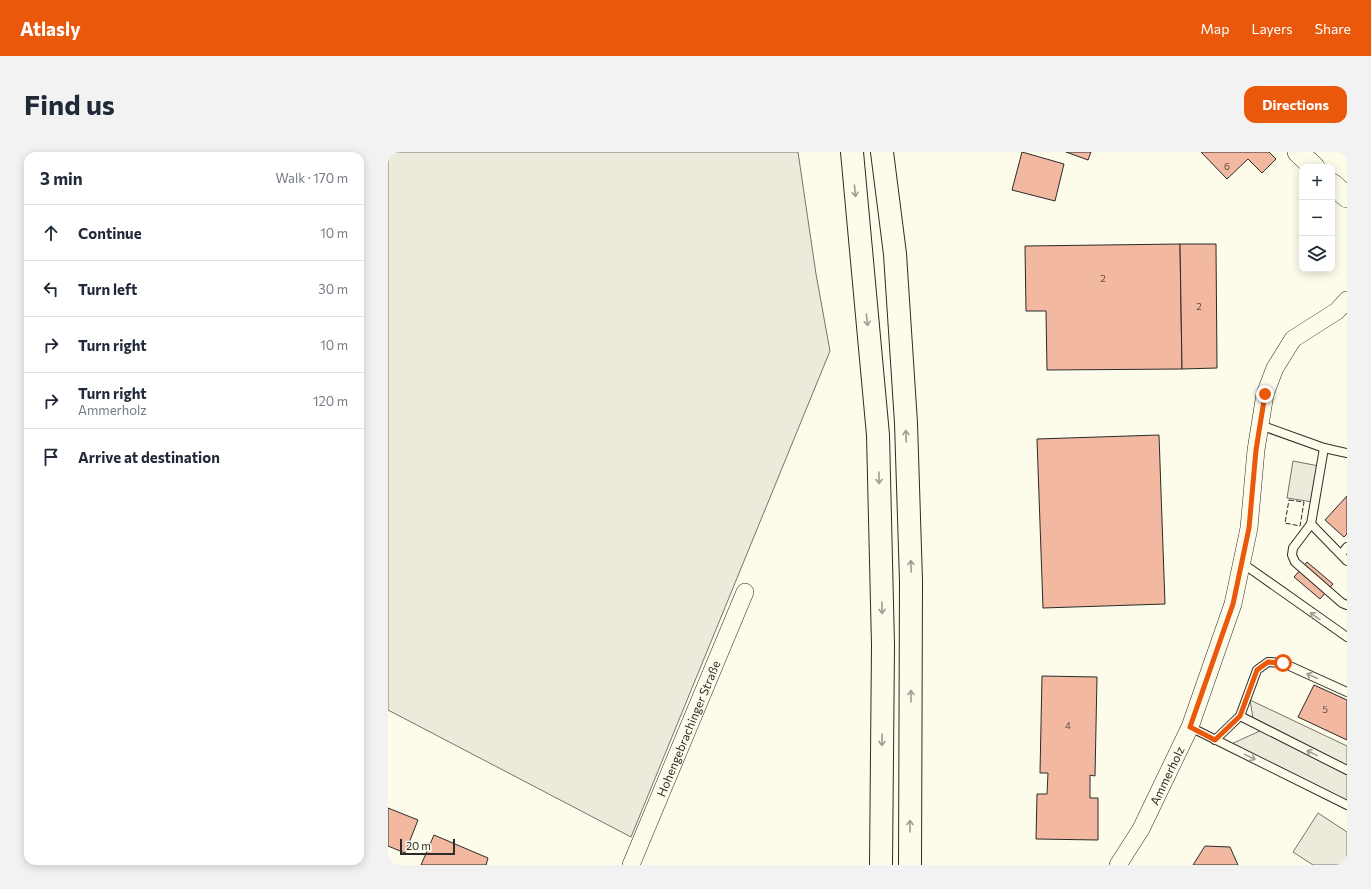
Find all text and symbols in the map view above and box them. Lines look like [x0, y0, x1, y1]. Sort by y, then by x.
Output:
text: Atlasly [20, 17, 81, 40]
text: Map [1201, 20, 1229, 37]
text: Layers [1251, 20, 1293, 37]
text: Share [1315, 20, 1351, 37]
button: Directions [1244, 86, 1347, 123]
text: Find us [24, 87, 115, 121]
house number: 6 [1224, 160, 1230, 172]
map controls [1299, 164, 1335, 272]
button: + [1299, 164, 1335, 200]
text: 3 min [40, 168, 83, 189]
text: Walk · 170 m [276, 170, 348, 186]
one-way arrow [851, 184, 858, 197]
button: − [1299, 200, 1335, 236]
icon: ahead [40, 222, 62, 244]
text: Continue [78, 224, 142, 242]
text: 10 m [320, 225, 348, 241]
button: layers [1299, 236, 1335, 272]
house number: 2 [1100, 272, 1106, 284]
icon: left [40, 278, 62, 300]
text: Turn left [78, 280, 137, 298]
text: 30 m [318, 281, 348, 297]
house number: 2 [1196, 300, 1202, 312]
one-way arrow [863, 313, 870, 326]
icon: right [40, 334, 62, 356]
text: Turn right [78, 336, 147, 354]
text: 10 m [320, 337, 348, 353]
text: Turn right [78, 384, 147, 402]
route end [1256, 385, 1274, 403]
icon: right [40, 390, 62, 412]
text: 120 m [313, 393, 348, 409]
text: Ammerholz [78, 402, 147, 418]
one-way arrow [902, 430, 910, 443]
icon: arrive [40, 446, 62, 468]
text: Arrive at destination [78, 448, 220, 466]
one-way arrow [875, 471, 883, 484]
one-way arrow [907, 560, 915, 573]
one-way arrow [878, 601, 886, 614]
one-way arrow [1309, 611, 1320, 620]
route start [1274, 654, 1292, 672]
street label: Hohengebrachinger Straße [653, 658, 723, 799]
one-way arrow [1306, 672, 1318, 679]
one-way arrow [907, 690, 915, 703]
house number: 5 [1322, 703, 1328, 715]
house number: 4 [1065, 719, 1071, 731]
one-way arrow [878, 733, 886, 746]
street label: Ammerholz [1147, 744, 1187, 807]
one-way arrow [1306, 748, 1318, 756]
one-way arrow [1244, 754, 1256, 761]
one-way arrow [906, 820, 914, 833]
scale bar [400, 837, 455, 856]
text: 20 m [406, 839, 431, 852]

